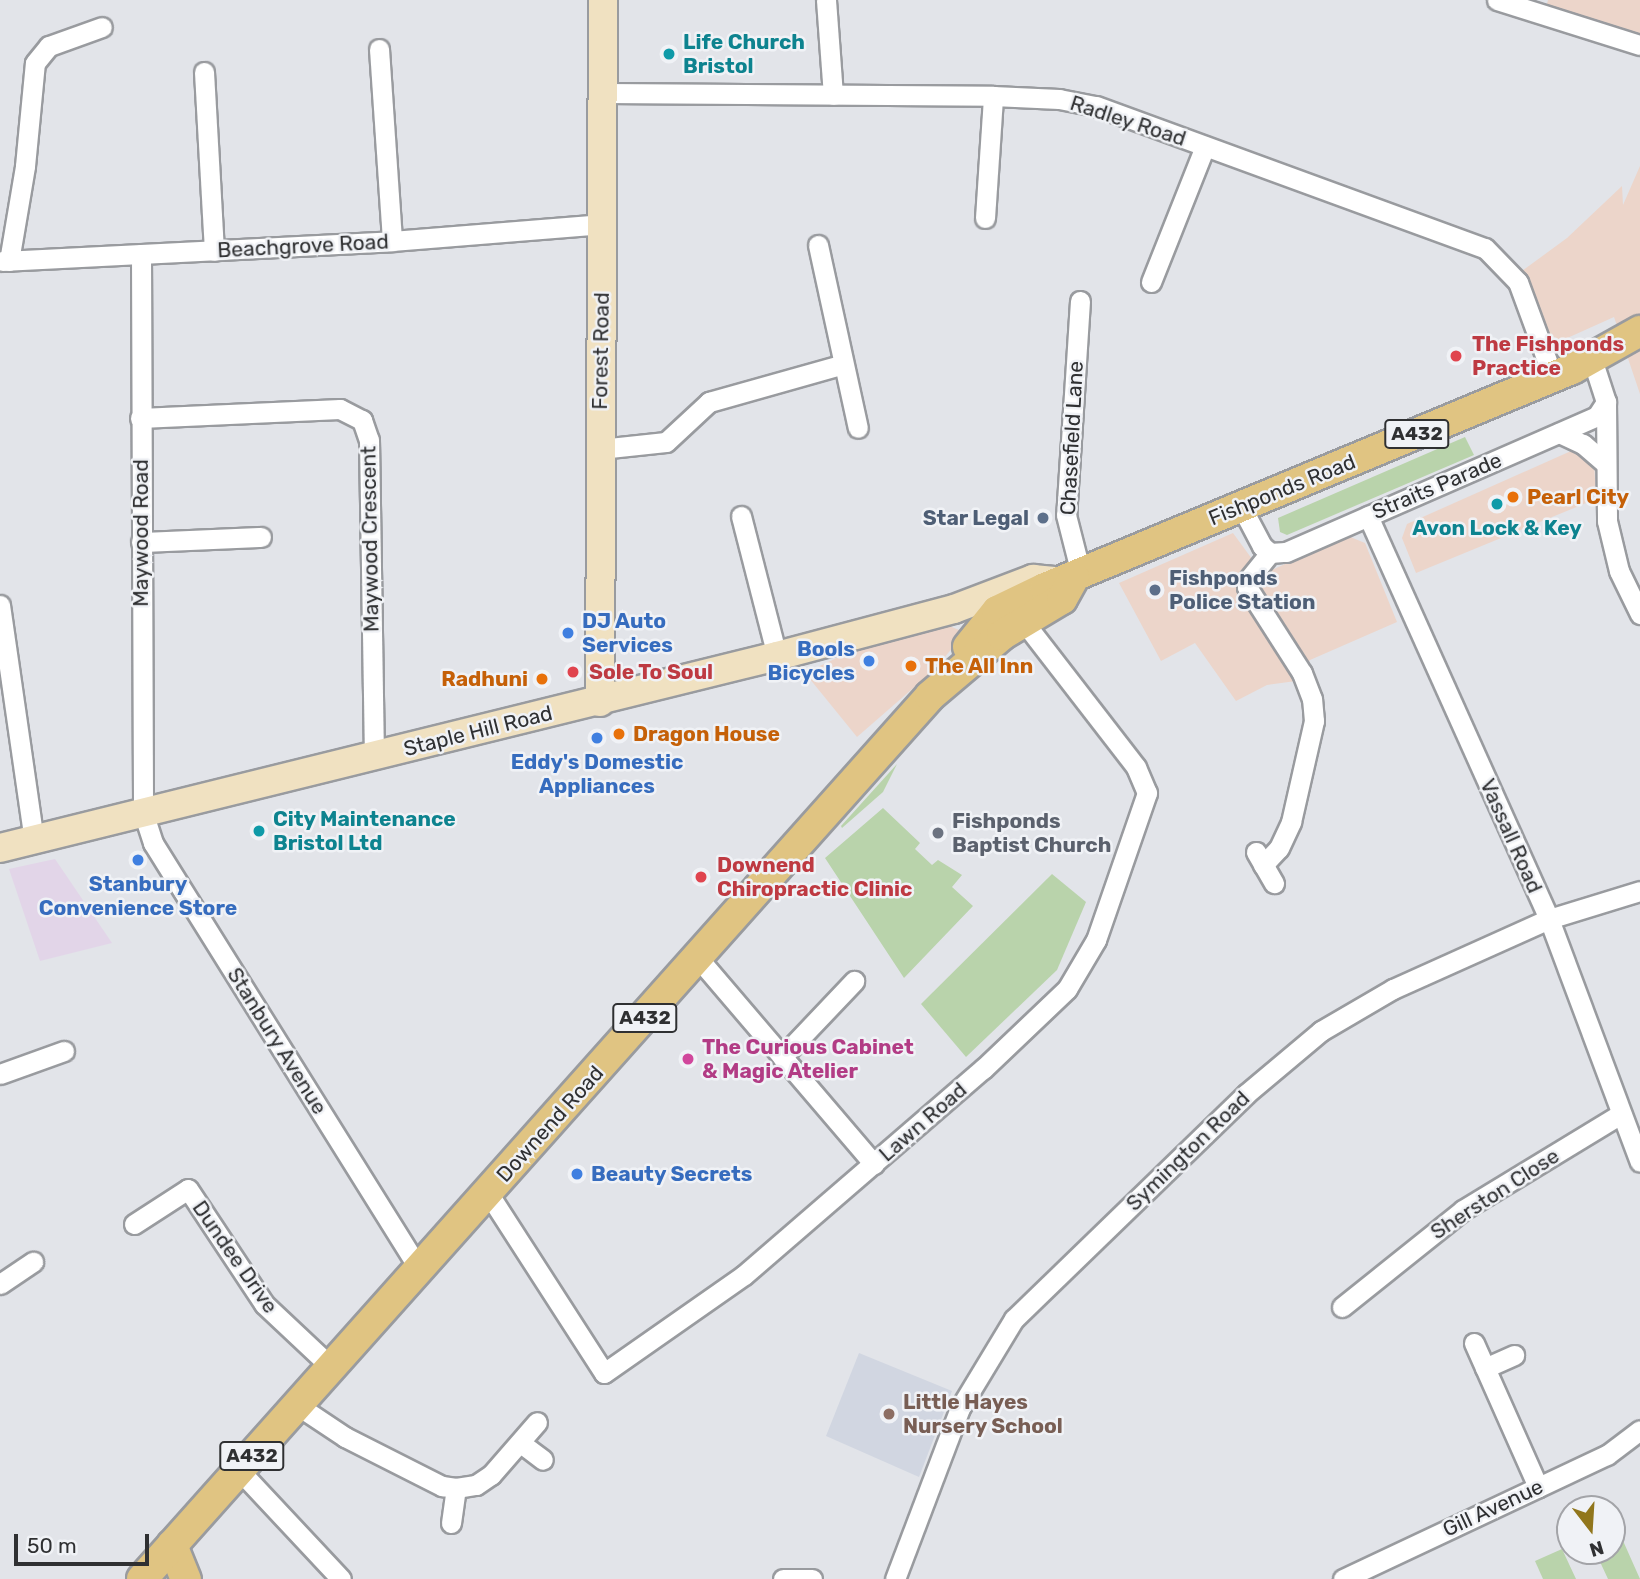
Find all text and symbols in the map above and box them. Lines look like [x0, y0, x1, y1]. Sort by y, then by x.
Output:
place label: Life Church Bristol [683, 29, 805, 79]
marker: Life Church Bristol [661, 46, 677, 62]
street label: Radley Road [1067, 90, 1189, 152]
street label: Beachgrove Road [217, 229, 389, 263]
street label: Forest Road [587, 292, 615, 410]
place label: The Fishponds Practice [1472, 331, 1624, 381]
marker: The Fishponds Practice [1446, 346, 1466, 366]
street label: Chasefield Lane [1055, 360, 1089, 516]
road number: A432 [1384, 418, 1450, 449]
street label: Maywood Crescent [356, 446, 384, 632]
street label: Straits Parade [1368, 447, 1506, 525]
street label: Fishponds Road [1205, 449, 1359, 531]
street label: Maywood Road [128, 459, 154, 607]
place label: Pearl City [1527, 484, 1629, 510]
marker: Pearl City [1505, 489, 1521, 505]
marker: Avon Lock & Key [1489, 496, 1505, 512]
place label: Star Legal [922, 505, 1029, 531]
marker: Star Legal [1035, 510, 1051, 526]
place label: Avon Lock & Key [1412, 515, 1582, 541]
place label: Fishponds Police Station [1169, 565, 1315, 615]
marker: Fishponds Police Station [1147, 582, 1163, 598]
place label: DJ Auto Services [582, 608, 673, 658]
marker: DJ Auto Services [560, 625, 576, 641]
place label: Bools Bicycles [768, 636, 855, 686]
marker: Bools Bicycles [861, 653, 877, 669]
place label: The All Inn [925, 653, 1034, 679]
marker: The All Inn [903, 658, 919, 674]
place label: Sole To Soul [589, 659, 714, 685]
marker: Sole To Soul [563, 662, 583, 682]
place label: Radhuni [441, 666, 528, 692]
marker: Radhuni [534, 671, 550, 687]
street label: Staple Hill Road [401, 700, 555, 762]
place label: Dragon House [633, 721, 780, 747]
marker: Dragon House [611, 726, 627, 742]
marker: Eddy's Domestic Appliances [589, 730, 605, 746]
place label: Eddy's Domestic Appliances [511, 749, 683, 799]
street label: Vassall Road [1475, 775, 1547, 897]
place label: City Maintenance Bristol Ltd [273, 806, 456, 856]
place label: Fishponds Baptist Church [952, 808, 1111, 858]
marker: City Maintenance Bristol Ltd [251, 823, 267, 839]
marker: Fishponds Baptist Church [930, 825, 946, 841]
marker: Stanbury Convenience Store [130, 852, 146, 868]
place label: Downend Chiropractic Clinic [717, 852, 912, 902]
marker: Downend Chiropractic Clinic [691, 867, 711, 887]
place label: Stanbury Convenience Store [39, 871, 237, 921]
street label: Stanbury Avenue [222, 963, 332, 1119]
road number: A432 [612, 1002, 678, 1034]
place label: The Curious Cabinet & Magic Atelier [702, 1034, 914, 1084]
marker: The Curious Cabinet & Magic Atelier [680, 1051, 696, 1067]
street label: Downend Road [491, 1061, 609, 1187]
street label: Lawn Road [874, 1077, 972, 1167]
street label: Symington Road [1121, 1086, 1255, 1216]
street label: Sherston Close [1426, 1143, 1564, 1245]
place label: Beauty Secrets [591, 1161, 753, 1187]
marker: Beauty Secrets [569, 1166, 585, 1182]
street label: Dundee Drive [187, 1196, 283, 1318]
place label: Little Hayes Nursery School [903, 1389, 1063, 1439]
marker: Little Hayes Nursery School [881, 1406, 897, 1422]
road number: A432 [219, 1440, 285, 1472]
street label: Gill Avenue [1439, 1474, 1547, 1542]
north arrow [1556, 1495, 1626, 1565]
scale bar [18, 1520, 152, 1564]
text: 50 m [27, 1533, 77, 1558]
text: N [1587, 1536, 1607, 1562]

